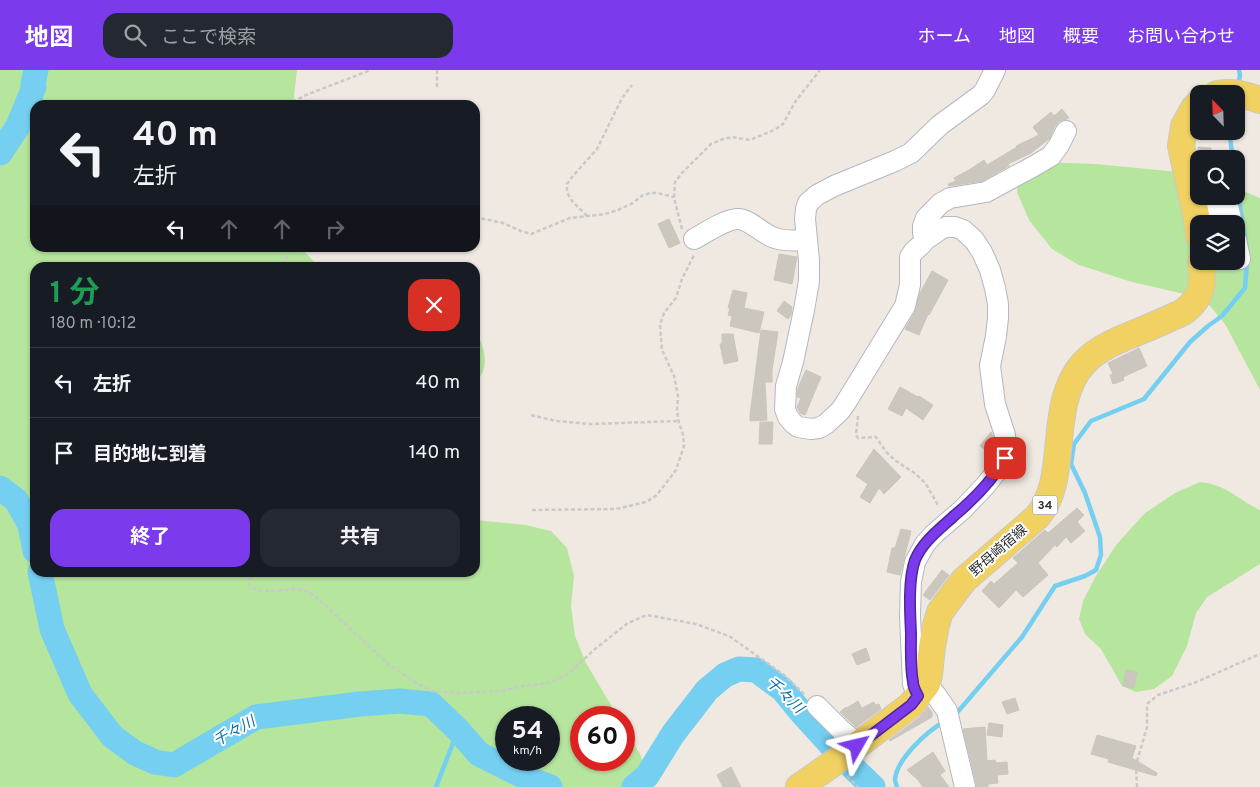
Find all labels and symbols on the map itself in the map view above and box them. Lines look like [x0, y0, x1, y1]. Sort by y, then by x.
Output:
north arrow [1190, 85, 1245, 140]
pin [984, 437, 1026, 479]
road number: 34 [1032, 496, 1058, 514]
street label: 野母崎宿線 [967, 522, 1031, 581]
water label: 千々川 [761, 674, 808, 720]
speed limit sign: 60 [570, 706, 635, 771]
water label: 千々川 [210, 712, 261, 752]
position arrow [830, 719, 882, 771]

